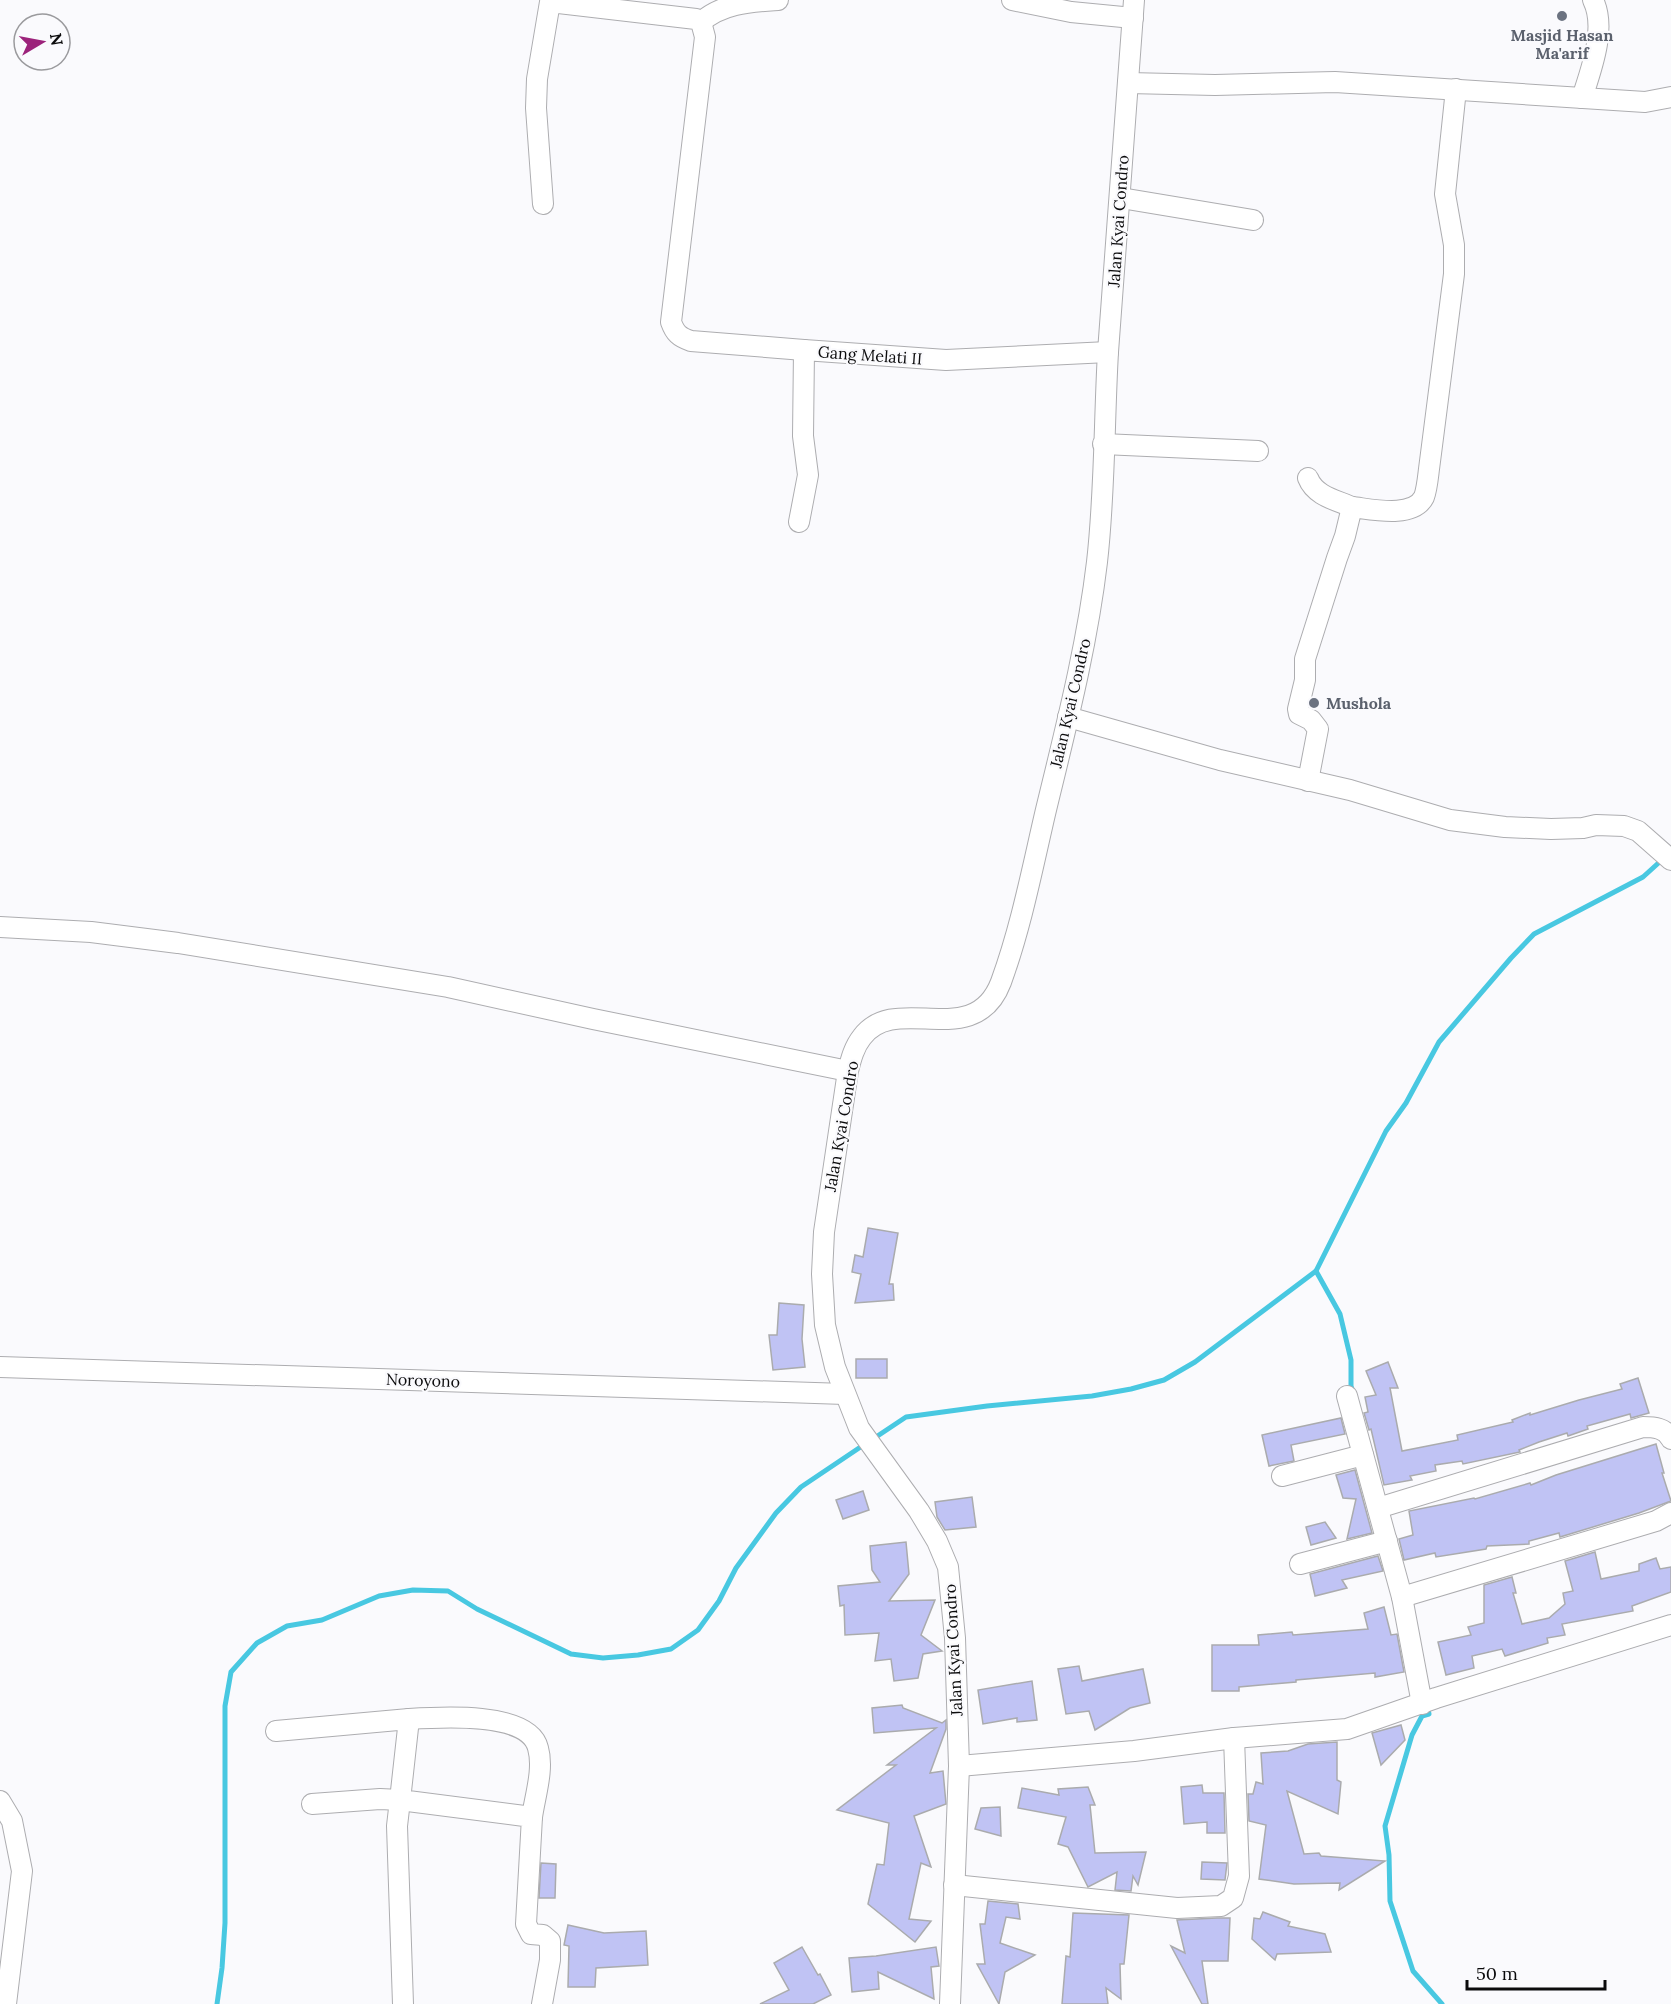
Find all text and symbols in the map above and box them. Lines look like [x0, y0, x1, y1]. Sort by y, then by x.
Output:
marker: Masjid Hasan Ma'arif [1555, 9, 1569, 23]
north arrow [12, 12, 72, 72]
place label: Masjid Hasan Ma'arif [1511, 25, 1613, 63]
text: N [46, 32, 68, 47]
street label: Jalan Kyai Condro [1103, 154, 1133, 289]
street label: Gang Melati II [817, 341, 923, 369]
street label: Jalan Kyai Condro [1045, 636, 1095, 771]
place label: Mushola [1326, 693, 1392, 713]
marker: Mushola [1307, 696, 1321, 710]
street label: Jalan Kyai Condro [819, 1059, 862, 1194]
street label: Noroyono [386, 1369, 460, 1391]
street label: Jalan Kyai Condro [940, 1583, 967, 1718]
scale bar [1467, 1953, 1605, 1991]
text: 50 m [1476, 1962, 1518, 1985]

